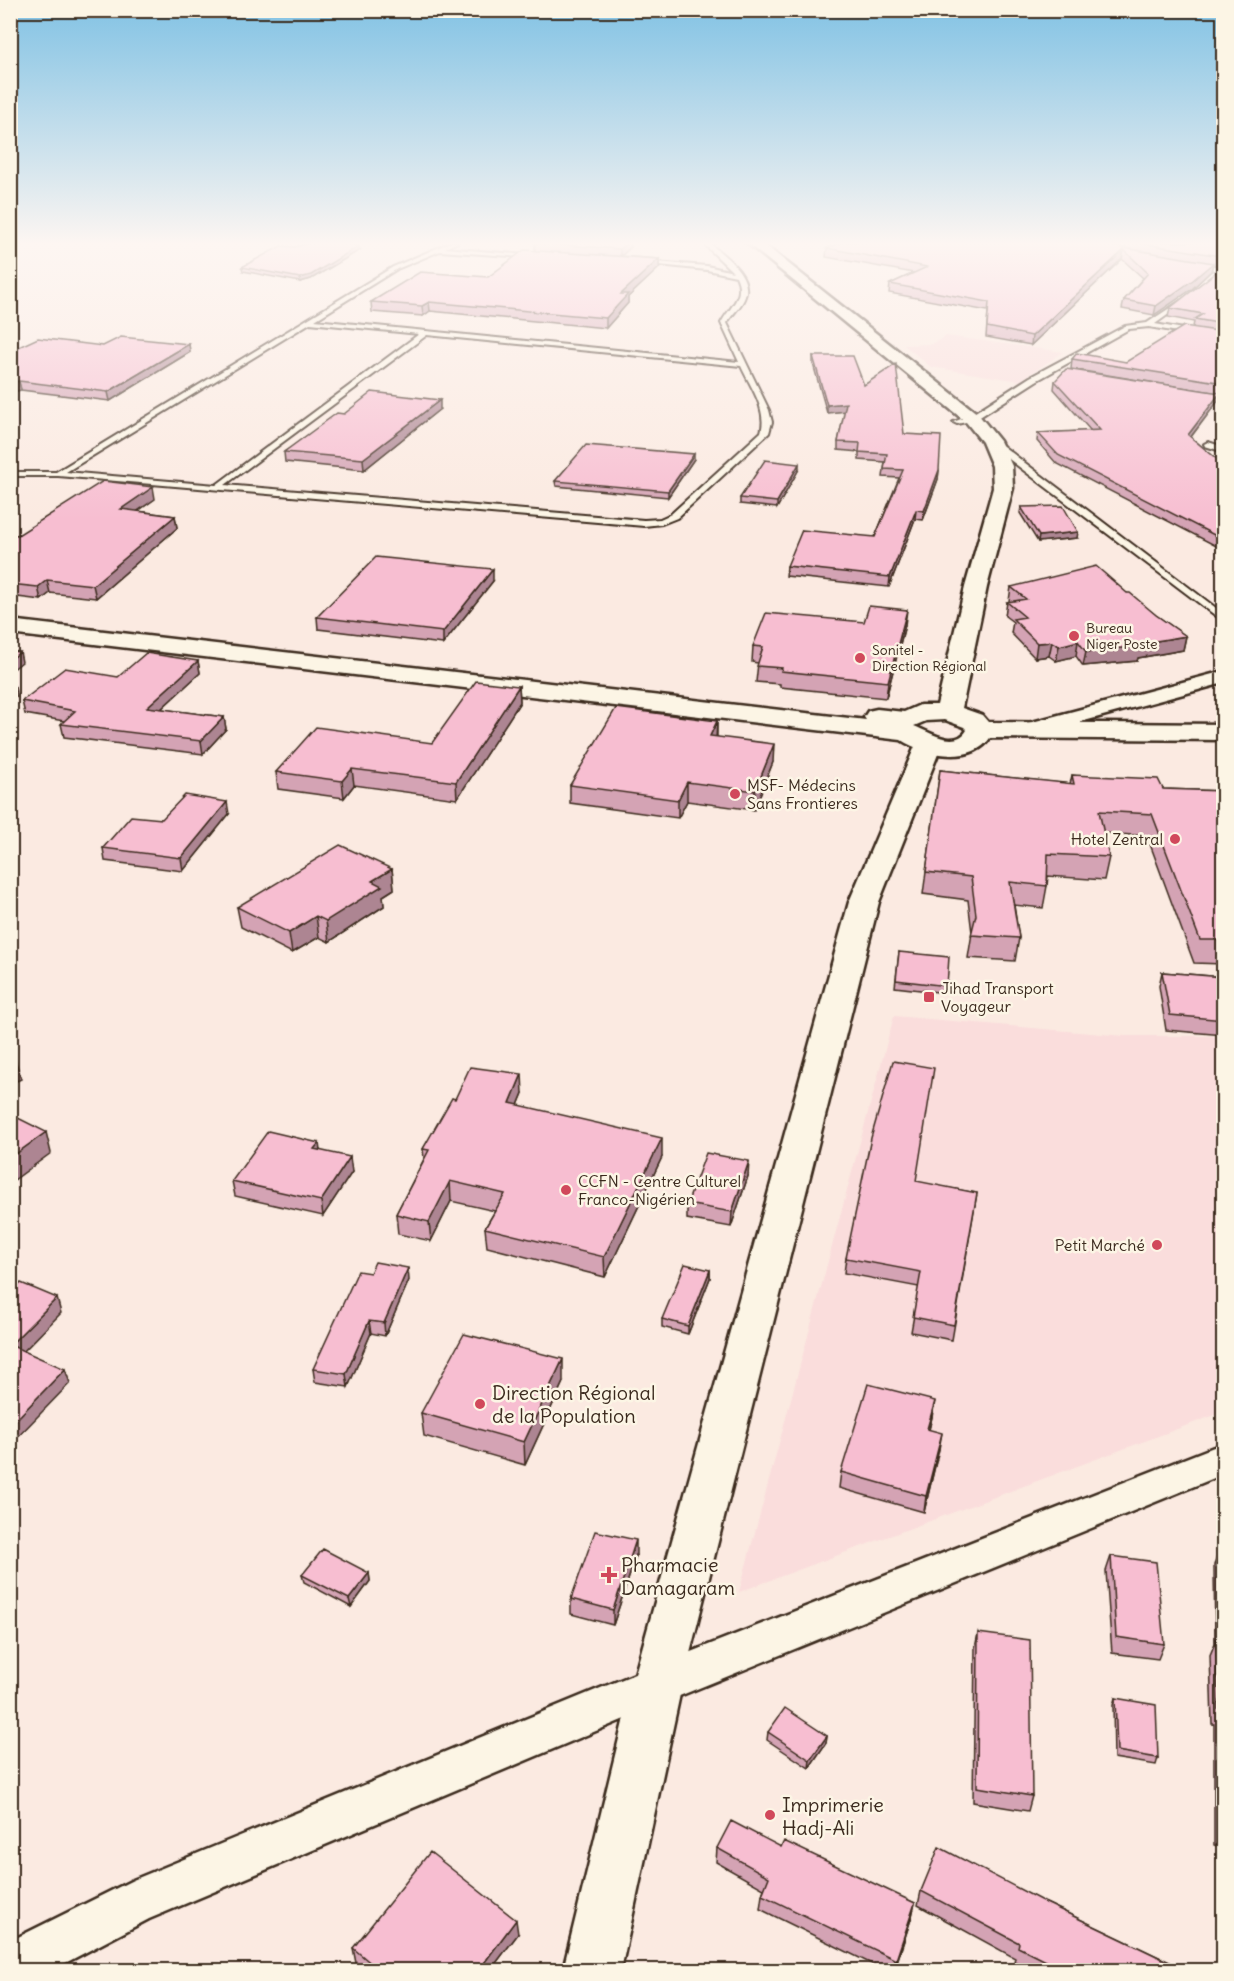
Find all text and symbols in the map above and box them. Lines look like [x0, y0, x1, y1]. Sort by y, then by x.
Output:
place label: Bureau Niger Poste [1086, 619, 1158, 653]
marker: Bureau Niger Poste [1067, 629, 1081, 643]
place label: Sonitel - Direction Régional [872, 641, 986, 675]
marker: Sonitel - Direction Régional [853, 651, 867, 665]
place label: MSF- Médecins Sans Frontieres [747, 775, 858, 813]
marker: MSF- Médecins Sans Frontieres [728, 787, 742, 801]
place label: Hotel Zentral [1071, 829, 1163, 849]
marker: Hotel Zentral [1168, 832, 1182, 846]
place label: Jihad Transport Voyageur [941, 978, 1054, 1016]
marker: Jihad Transport Voyageur [922, 990, 936, 1004]
place label: CCFN - Centre Culturel Franco-Nigérien [578, 1171, 741, 1209]
marker: CCFN - Centre Culturel Franco-Nigérien [559, 1183, 573, 1197]
place label: Petit Marché [1055, 1235, 1145, 1255]
marker: Petit Marché [1150, 1238, 1164, 1252]
place label: Direction Régional de la Population [492, 1380, 655, 1428]
marker: Direction Régional de la Population [473, 1397, 487, 1411]
place label: Pharmacie Damagaram [621, 1552, 735, 1600]
marker: Pharmacie Damagaram [602, 1568, 616, 1582]
place label: Imprimerie Hadj-Ali [782, 1792, 884, 1840]
marker: Imprimerie Hadj-Ali [763, 1808, 777, 1822]

